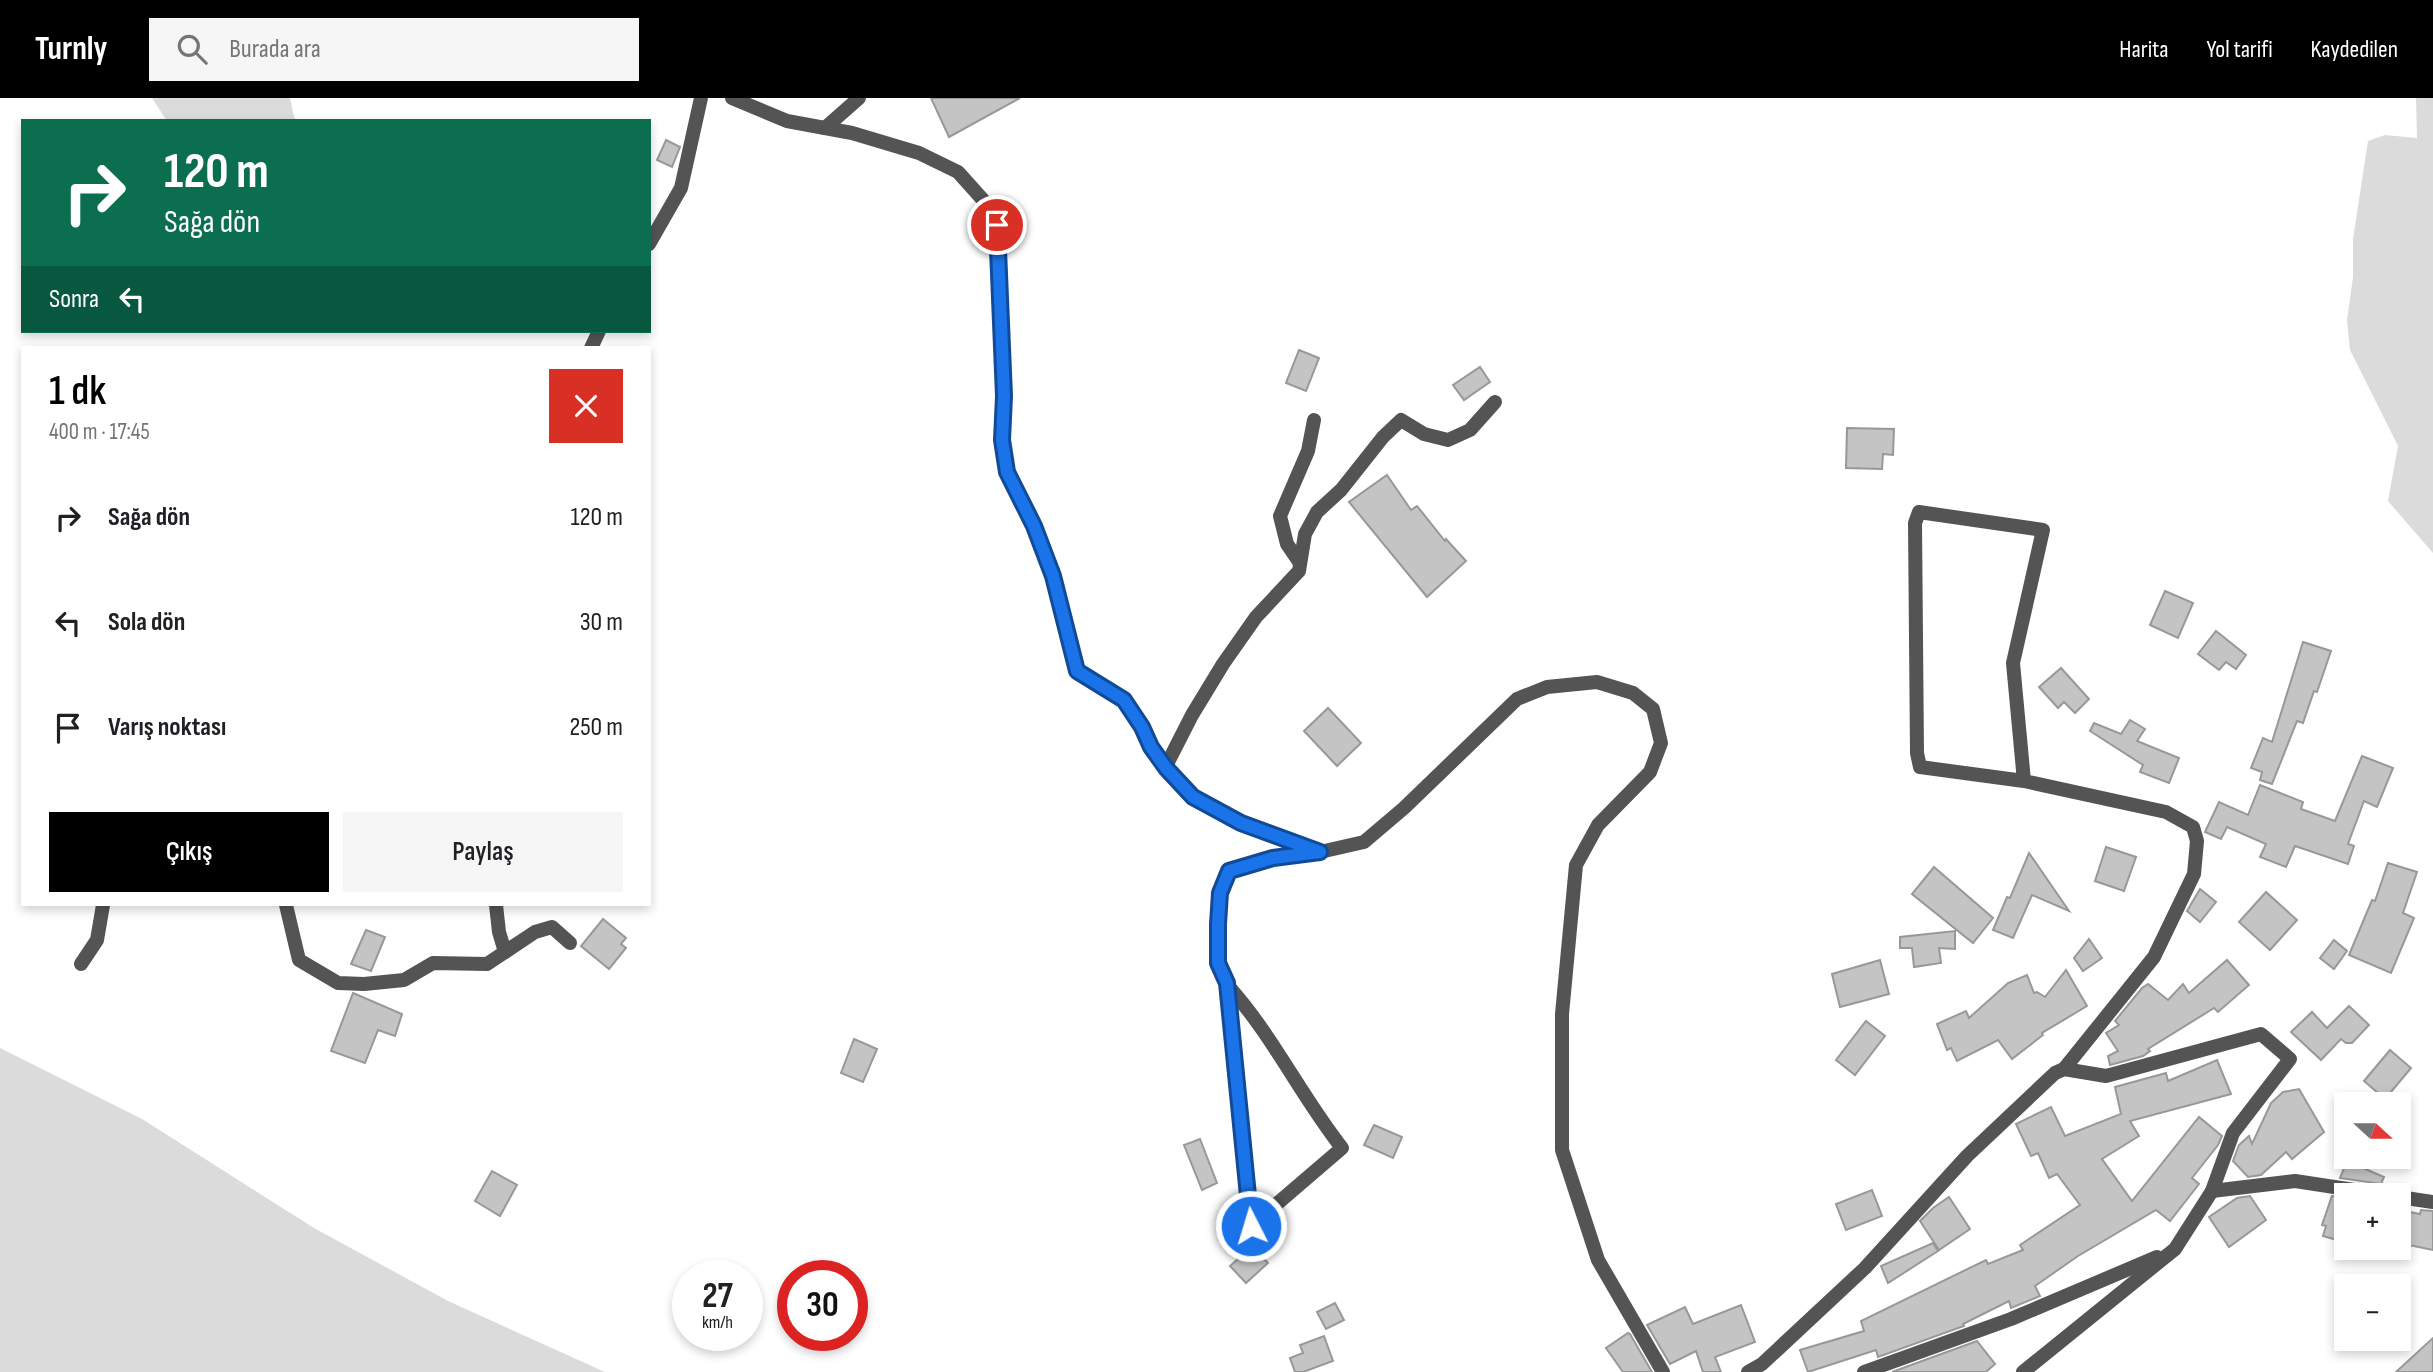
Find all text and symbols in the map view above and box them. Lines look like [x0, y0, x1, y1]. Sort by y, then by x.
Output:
search box [149, 18, 639, 81]
text: Turnly [35, 29, 107, 69]
icon: search [173, 30, 211, 68]
text: Burada ara [229, 34, 321, 65]
text: Harita [2119, 35, 2169, 64]
text: Yol tarifi [2207, 35, 2273, 64]
text: Kaydedilen [2311, 35, 2398, 64]
text: 120 m [164, 143, 269, 202]
icon: right [49, 147, 140, 238]
pin [967, 195, 1027, 255]
text: Sağa dön [164, 203, 260, 242]
icon: arrive [978, 206, 1016, 244]
icon: left [113, 280, 151, 318]
text: Sonra [49, 284, 99, 315]
text: 1 dk [49, 366, 106, 417]
button: close [549, 369, 623, 443]
text: 400 m · 17:45 [49, 418, 150, 446]
icon: right [49, 499, 87, 537]
text: Sağa dön [108, 502, 190, 533]
text: 120 m [570, 502, 623, 533]
icon: left [49, 604, 87, 642]
text: Sola dön [108, 607, 185, 638]
text: 30 m [580, 607, 623, 638]
icon: arrive [49, 709, 87, 747]
text: Varış noktası [108, 712, 226, 743]
text: 250 m [569, 712, 623, 743]
button: Çıkış [49, 812, 329, 892]
button: Paylaş [343, 812, 623, 892]
north arrow [2334, 1092, 2412, 1169]
map controls [2334, 1092, 2411, 1351]
button: + [2334, 1183, 2411, 1260]
position arrow [1214, 1189, 1288, 1263]
speed limit sign: 30 [777, 1260, 868, 1351]
button: − [2334, 1274, 2411, 1351]
text: 27 [702, 1275, 733, 1318]
text: km/h [702, 1312, 733, 1333]

